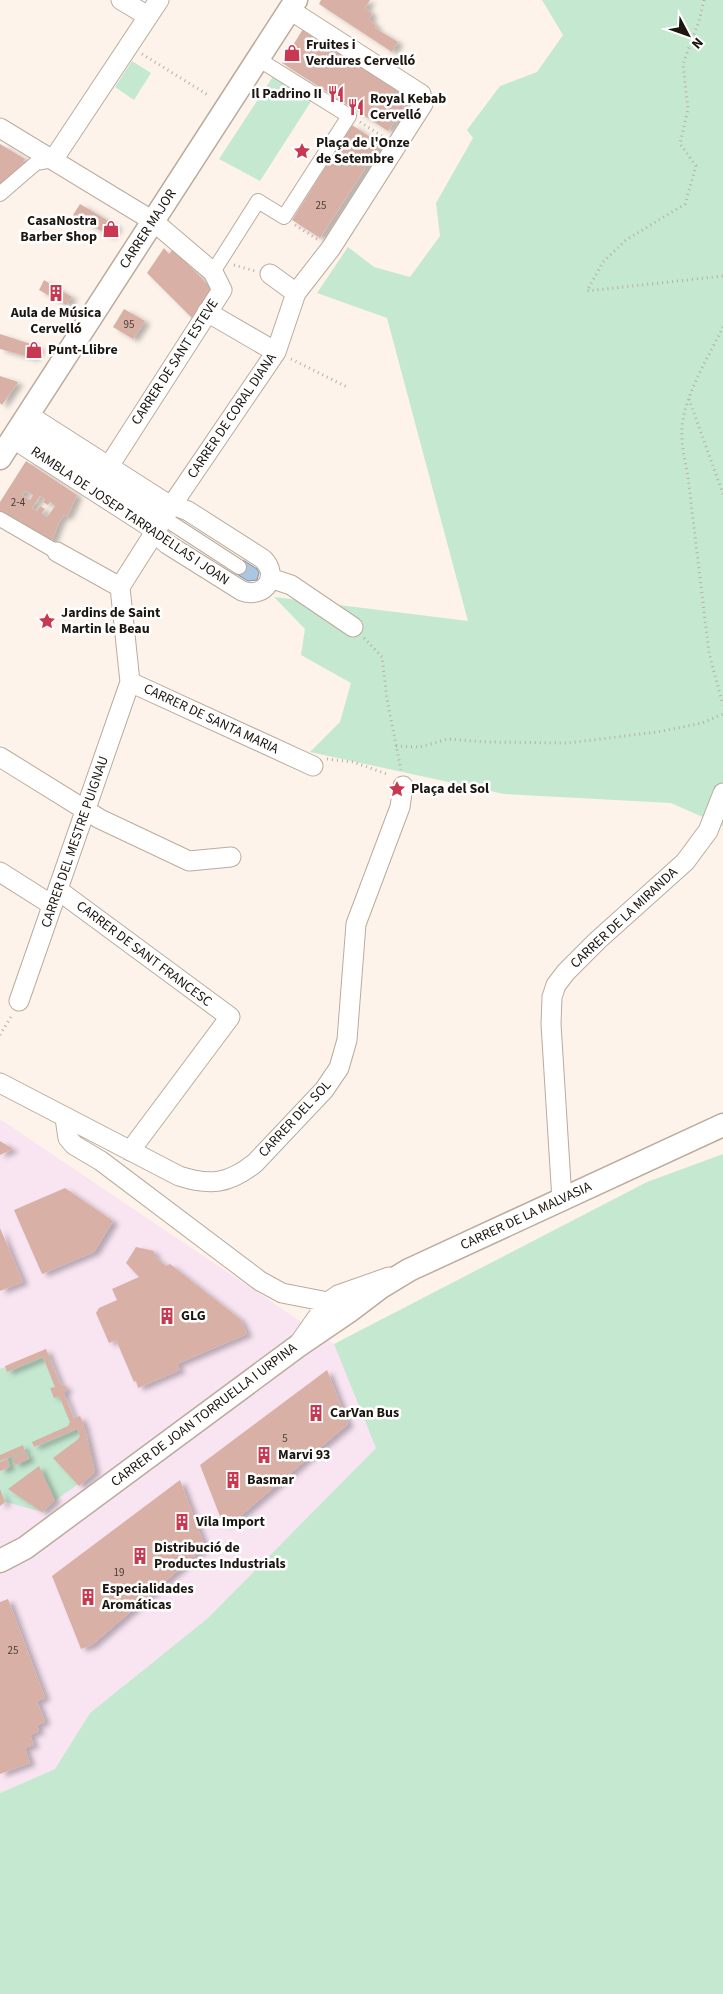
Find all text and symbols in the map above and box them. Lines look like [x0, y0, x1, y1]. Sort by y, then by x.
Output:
north arrow [663, 10, 713, 60]
text: N [686, 33, 708, 53]
place label: Fruites i Verdures Cervelló [305, 35, 415, 71]
shop icon: Fruites i Verdures Cervelló [282, 43, 302, 63]
place label: Il Padrino II [251, 84, 322, 104]
restaurant icon: Il Padrino II [326, 84, 346, 104]
place label: Royal Kebab Cervelló [370, 89, 446, 125]
restaurant icon: Royal Kebab Cervelló [346, 97, 366, 117]
place label: Plaça de l'Onze de Setembre [316, 133, 410, 169]
place icon: Plaça de l'Onze de Setembre [292, 141, 312, 161]
street label: CARRER MAJOR [115, 185, 181, 273]
house number: 25 [316, 198, 326, 213]
place label: CasaNostra Barber Shop [20, 211, 97, 247]
shop icon: CasaNostra Barber Shop [101, 219, 121, 239]
building icon: Aula de Música Cervelló [46, 283, 66, 303]
street label: CARRER DE SANT ESTEVE [127, 295, 223, 429]
place label: Aula de Música Cervelló [10, 303, 101, 339]
house number: 95 [124, 317, 134, 332]
shop icon: Punt-Llibre [24, 340, 44, 360]
place label: Punt-Llibre [48, 340, 118, 360]
street label: CARRER DE CORAL DIANA [183, 349, 282, 483]
street label: RAMBLA DE JOSEP TARRADELLAS I JOAN [27, 442, 233, 590]
house number: 2-4 [11, 495, 26, 510]
place label: Jardins de Saint Martin le Beau [61, 603, 161, 639]
place icon: Jardins de Saint Martin le Beau [37, 611, 57, 631]
street label: CARRER DE SANTA MARIA [140, 679, 282, 759]
street label: CARRER DEL MESTRE PUIGNAU [36, 753, 114, 931]
place icon: Plaça del Sol [387, 779, 407, 799]
place label: Plaça del Sol [411, 779, 489, 799]
street label: CARRER DE LA MIRANDA [566, 863, 682, 973]
street label: CARRER DE SANT FRANCESC [72, 896, 216, 1012]
street label: CARRER DEL SOL [254, 1076, 336, 1162]
street label: CARRER DE LA MALVASIA [457, 1177, 595, 1255]
building icon: GLG [157, 1306, 177, 1326]
place label: GLG [181, 1306, 206, 1326]
street label: CARRER DE JOAN TORRUELLA I URPINA [107, 1338, 302, 1492]
building icon: CarVan Bus [306, 1403, 326, 1423]
place label: CarVan Bus [330, 1403, 399, 1423]
house number: 5 [282, 1431, 288, 1446]
building icon: Marvi 93 [254, 1445, 274, 1465]
place label: Marvi 93 [278, 1445, 331, 1465]
building icon: Basmar [223, 1470, 243, 1490]
place label: Basmar [247, 1470, 294, 1490]
building icon: Vila Import [172, 1512, 192, 1532]
place label: Vila Import [195, 1512, 265, 1532]
place label: Distribució de Productes Industrials [154, 1538, 286, 1574]
building icon: Distribució de Productes Industrials [130, 1546, 150, 1566]
house number: 19 [114, 1565, 124, 1580]
place label: Especialidades Aromáticas [101, 1579, 194, 1615]
building icon: Especialidades Aromáticas [78, 1587, 98, 1607]
house number: 25 [8, 1643, 18, 1658]

